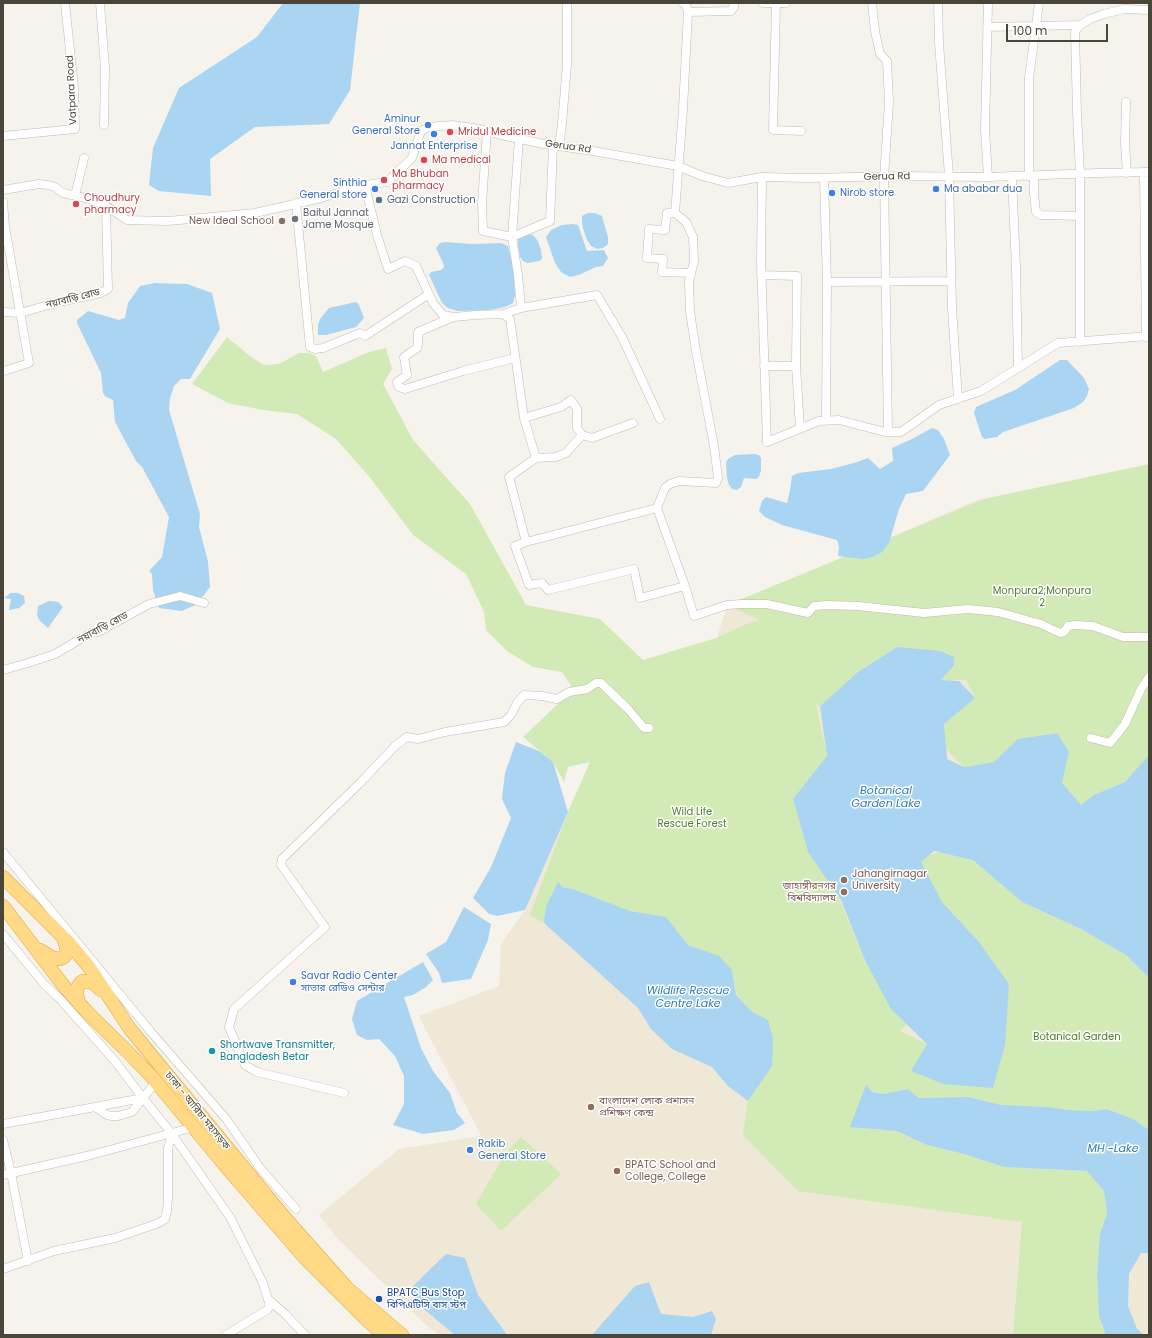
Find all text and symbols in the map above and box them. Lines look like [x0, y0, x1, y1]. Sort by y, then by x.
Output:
scale bar [1008, 16, 1110, 42]
text: 100 m [1013, 22, 1047, 39]
street label: Vatpara Road [64, 55, 80, 125]
place label: Aminur General Store [352, 113, 420, 136]
marker: Aminur General Store [423, 120, 433, 130]
place label: Mridul Medicine [458, 126, 536, 138]
marker: Mridul Medicine [445, 127, 455, 137]
marker: Jannat Enterprise [429, 129, 439, 139]
street label: Gerua Rd [544, 138, 592, 156]
place label: Jannat Enterprise [390, 140, 478, 152]
place label: Ma medical [432, 154, 491, 166]
marker: Ma medical [419, 155, 429, 165]
place label: Ma Bhuban pharmacy [392, 168, 449, 192]
street label: Gerua Rd [864, 171, 910, 183]
marker: Ma Bhuban pharmacy [379, 175, 389, 185]
place label: Sinthia General store [300, 177, 367, 200]
place label: Ma ababar dua [944, 183, 1022, 195]
marker: Sinthia General store [370, 184, 380, 194]
marker: Ma ababar dua [931, 184, 941, 194]
place label: Nirob store [840, 187, 894, 199]
marker: Nirob store [827, 188, 837, 198]
place label: Choudhury pharmacy [84, 192, 140, 216]
place label: Gazi Construction [387, 194, 476, 206]
marker: Gazi Construction [374, 195, 384, 205]
marker: Choudhury pharmacy [71, 199, 81, 209]
place label: Baitul Jannat Jame Mosque [303, 207, 374, 230]
marker: Baitul Jannat Jame Mosque [290, 214, 300, 224]
place label: New Ideal School [189, 215, 274, 227]
marker: New Ideal School [277, 216, 287, 226]
street label: নয়াবাড়ি রোড [45, 286, 101, 312]
park label: Monpura2;Monpura 2 [993, 585, 1091, 608]
street label: নয়াবাড়ি রোড [76, 610, 130, 646]
water label: Botanical Garden Lake [851, 784, 921, 810]
park label: Wild Life Rescue Forest [657, 806, 727, 830]
place label: Jahangirnagar University [852, 868, 927, 892]
marker: Jahangirnagar University [839, 875, 849, 885]
place label: জাহাঙ্গীরনগর বিশ্ববিদ্যালয় [783, 880, 836, 904]
marker: জাহাঙ্গীরনগর বিশ্ববিদ্যালয় [839, 887, 849, 897]
place label: Savar Radio Center সাভার রেডিও সেন্টার [301, 970, 397, 994]
marker: Savar Radio Center সাভার রেডিও সেন্টার [288, 977, 298, 987]
water label: Wildlife Rescue Centre Lake [647, 984, 729, 1010]
park label: Botanical Garden [1033, 1031, 1121, 1043]
place label: Shortwave Transmitter, Bangladesh Betar [220, 1039, 335, 1062]
marker: Shortwave Transmitter, Bangladesh Betar [207, 1046, 217, 1056]
street label: ঢাকা - আরিচা মহাসড়ক [162, 1070, 232, 1152]
place label: বাংলাদেশ লোক প্রশাসন প্রশিক্ষণ কেন্দ্র [599, 1095, 694, 1118]
marker: বাংলাদেশ লোক প্রশাসন প্রশিক্ষণ কেন্দ্র [586, 1102, 596, 1112]
place label: Rakib General Store [478, 1138, 546, 1162]
water label: MH -Lake [1087, 1142, 1139, 1156]
marker: Rakib General Store [465, 1145, 475, 1155]
place label: BPATC School and College, College [625, 1159, 716, 1182]
marker: BPATC School and College, College [612, 1166, 622, 1176]
place label: BPATC Bus Stop বিপিএটিসি বাস স্টপ [387, 1287, 466, 1310]
marker: BPATC Bus Stop বিপিএটিসি বাস স্টপ [374, 1294, 384, 1304]

